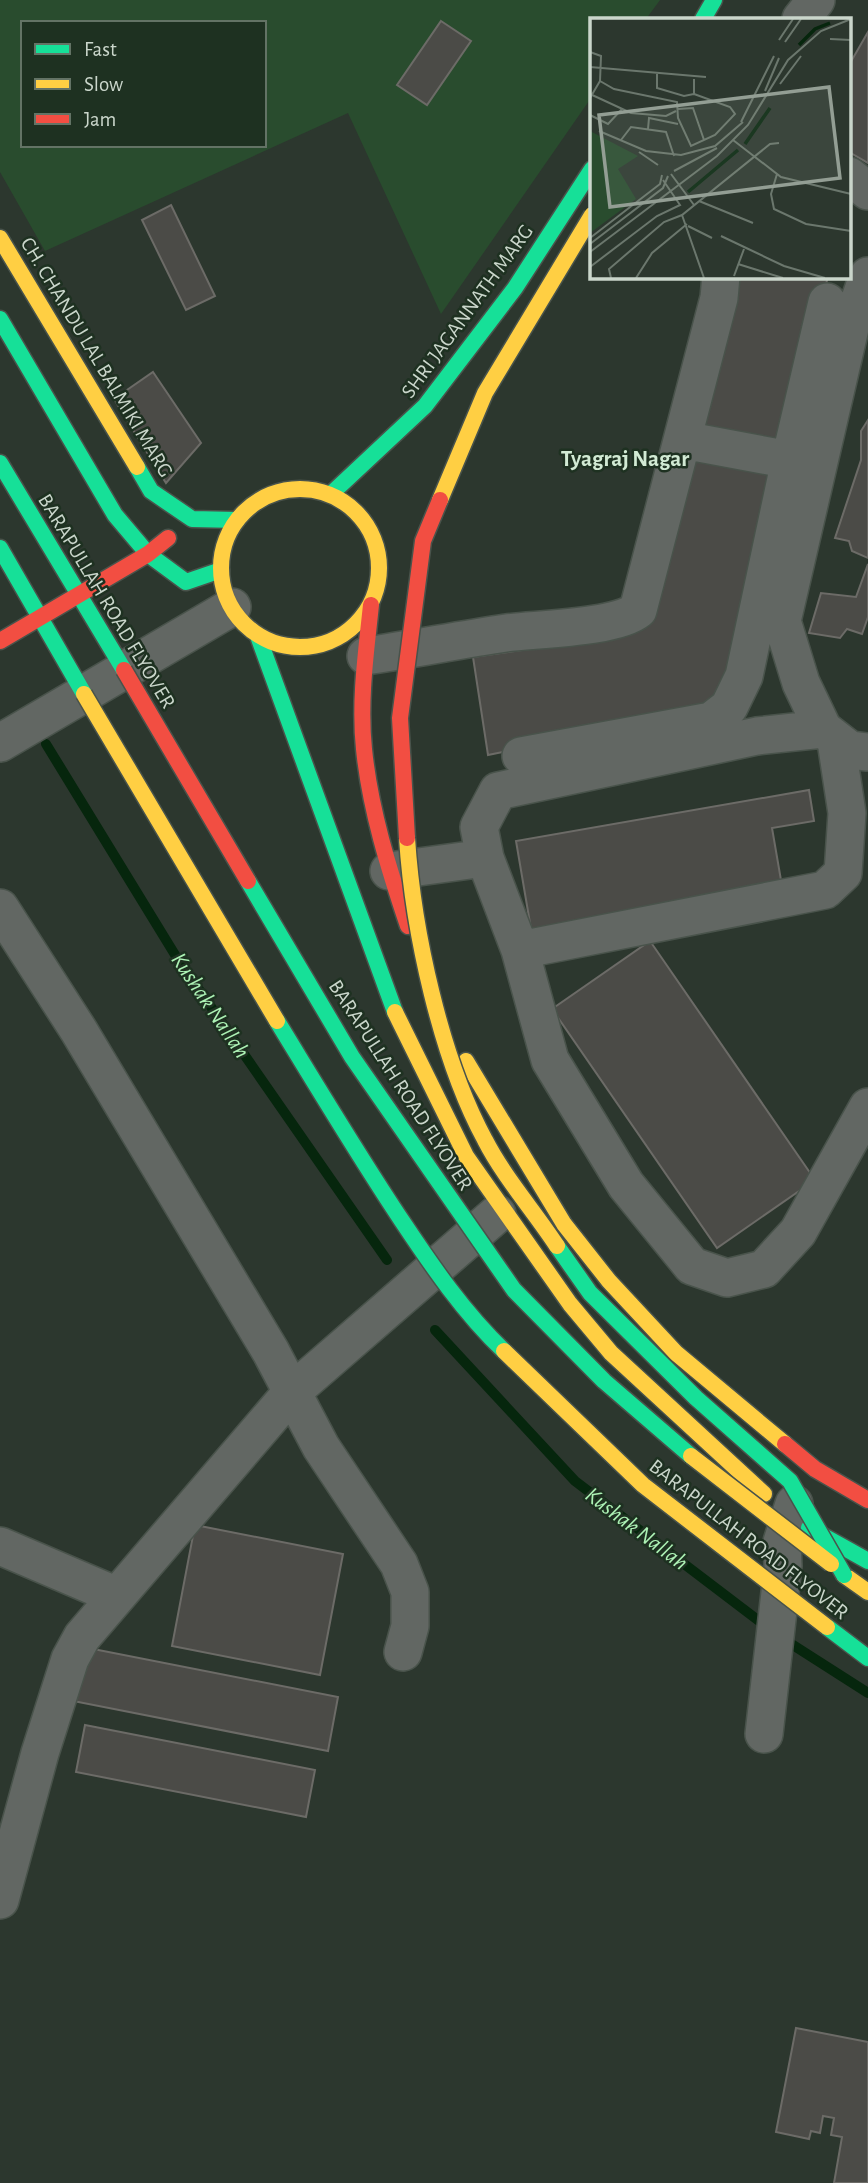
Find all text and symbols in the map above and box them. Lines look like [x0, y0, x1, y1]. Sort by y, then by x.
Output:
inset map [590, 18, 850, 278]
legend [21, 21, 266, 147]
text: Fast [84, 39, 117, 60]
text: Slow [84, 74, 123, 95]
text: Jam [84, 109, 116, 130]
street label: SHRI JAGANNATH MARG [398, 221, 537, 402]
street label: CH. CHANDU LAL BALMIKI MARG [17, 234, 177, 481]
district label: Tyagraj Nagar [561, 448, 689, 471]
street label: BARAPULLAH ROAD FLYOVER [34, 490, 179, 712]
water label: Kushak Nallah [166, 949, 253, 1063]
street label: BARAPULLAH ROAD FLYOVER [325, 976, 476, 1194]
street label: BARAPULLAH ROAD FLYOVER [645, 1455, 852, 1623]
water label: Kushak Nallah [581, 1483, 692, 1575]

